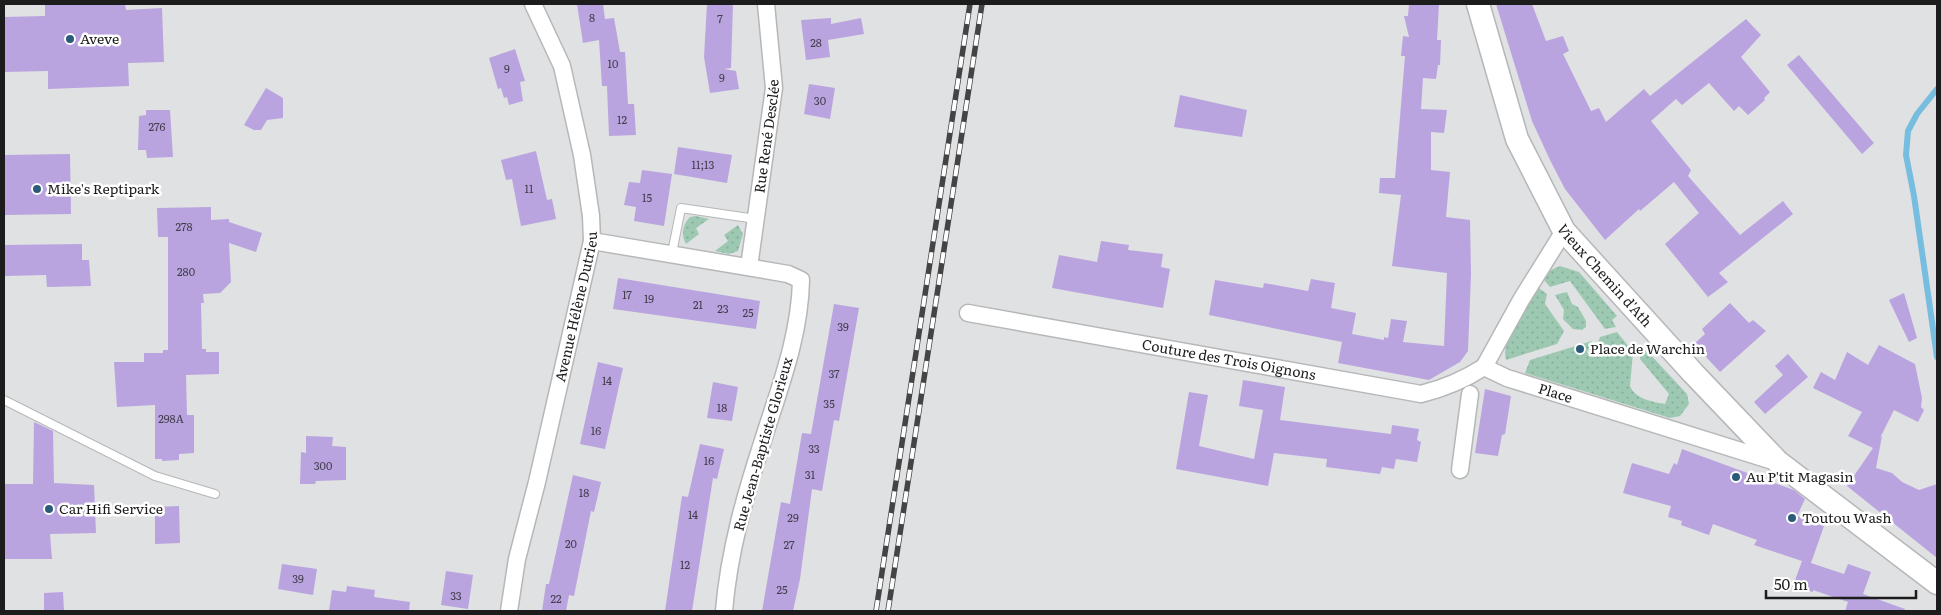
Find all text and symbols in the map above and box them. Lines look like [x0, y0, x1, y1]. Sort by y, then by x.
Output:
house number: 8 [589, 9, 595, 25]
house number: 7 [717, 10, 723, 26]
place label: Aveve [80, 28, 119, 48]
marker: Aveve [64, 33, 76, 45]
house number: 28 [810, 34, 822, 50]
house number: 10 [608, 55, 618, 71]
house number: 9 [504, 60, 510, 76]
house number: 9 [719, 69, 725, 85]
street label: Rue René Desclée [748, 79, 783, 194]
house number: 30 [814, 92, 826, 108]
house number: 12 [617, 111, 627, 127]
house number: 276 [149, 118, 166, 134]
house number: 11;13 [691, 156, 715, 172]
place label: Mike's Reptipark [47, 178, 160, 198]
house number: 11 [525, 180, 534, 196]
marker: Mike's Reptipark [31, 183, 43, 195]
house number: 15 [642, 189, 652, 205]
house number: 278 [175, 218, 193, 234]
street label: Vieux Chemin d'Ath [1553, 220, 1657, 331]
street label: Avenue Hélène Dutrieu [549, 231, 601, 384]
house number: 280 [177, 263, 195, 279]
house number: 17 [622, 286, 632, 302]
house number: 19 [644, 290, 654, 306]
house number: 21 [693, 296, 704, 312]
house number: 23 [717, 300, 729, 316]
house number: 25 [742, 304, 754, 320]
house number: 39 [837, 318, 849, 334]
street label: Couture des Trois Oignons [1140, 333, 1318, 384]
place label: Place de Warchin [1590, 338, 1705, 358]
marker: Place de Warchin [1574, 343, 1586, 355]
street label: Rue Jean-Baptiste Glorieux [728, 354, 797, 533]
house number: 37 [828, 365, 840, 381]
house number: 14 [602, 372, 612, 388]
street label: Place [1536, 377, 1575, 407]
house number: 35 [823, 395, 835, 411]
house number: 18 [717, 399, 727, 415]
house number: 298A [158, 410, 184, 426]
house number: 16 [591, 422, 601, 438]
house number: 33 [808, 440, 820, 456]
house number: 16 [704, 452, 714, 468]
house number: 300 [314, 457, 332, 473]
house number: 31 [805, 466, 816, 482]
place label: Au P'tit Magasin [1746, 466, 1854, 486]
marker: Au P'tit Magasin [1730, 471, 1742, 483]
house number: 18 [579, 484, 589, 500]
place label: Car Hifi Service [59, 498, 163, 518]
marker: Car Hifi Service [43, 503, 55, 515]
house number: 14 [688, 506, 698, 522]
place label: Toutou Wash [1802, 507, 1891, 527]
house number: 29 [787, 509, 799, 525]
marker: Toutou Wash [1786, 512, 1798, 524]
house number: 20 [565, 535, 577, 551]
house number: 27 [783, 536, 795, 552]
house number: 12 [680, 556, 690, 572]
scale bar [1766, 568, 1916, 600]
house number: 39 [292, 570, 304, 586]
text: 50 m [1774, 572, 1808, 595]
house number: 25 [776, 581, 788, 597]
house number: 33 [450, 587, 462, 603]
house number: 22 [550, 590, 562, 606]

